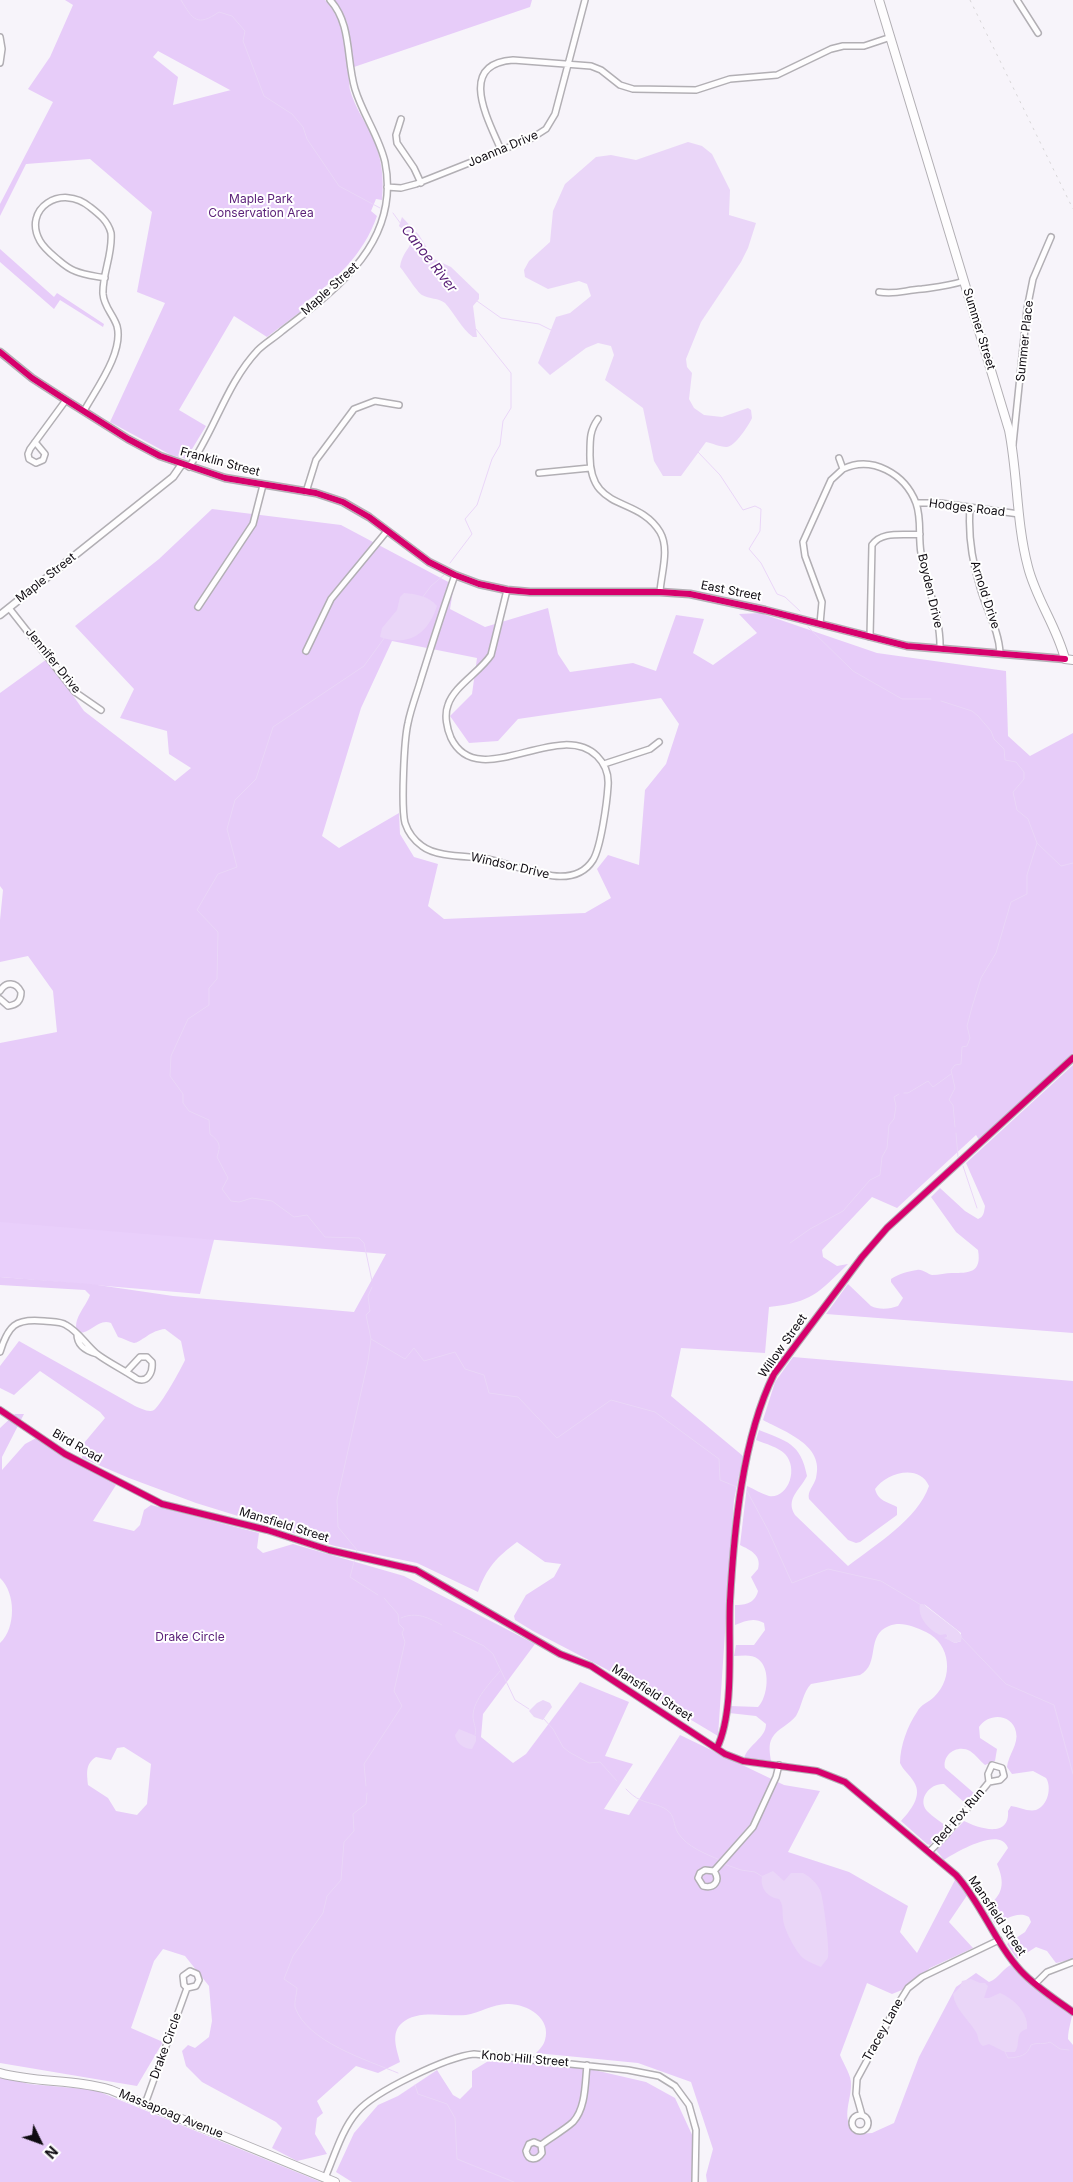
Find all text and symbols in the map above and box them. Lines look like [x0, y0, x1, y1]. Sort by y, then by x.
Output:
street label: Joanna Drive [466, 128, 540, 170]
park label: Maple Park Conservation Area [208, 192, 314, 220]
water label: Canoe River [397, 222, 461, 296]
street label: Maple Street [298, 260, 362, 318]
street label: Summer Street [960, 286, 998, 372]
street label: Summer Place [1014, 300, 1036, 382]
street label: Franklin Street [179, 444, 261, 480]
street label: Hodges Road [928, 496, 1006, 520]
street label: Maple Street [13, 550, 79, 606]
street label: Boyden Drive [914, 552, 946, 630]
street label: Arnold Drive [967, 559, 1003, 631]
street label: East Street [699, 578, 763, 604]
street label: Jennifer Drive [22, 626, 84, 696]
street label: Windsor Drive [469, 850, 551, 882]
street label: Willow Street [756, 1311, 810, 1381]
street label: Bird Road [50, 1426, 104, 1466]
street label: Mansfield Street [238, 1505, 330, 1545]
park label: Drake Circle [155, 1630, 225, 1644]
street label: Mansfield Street [609, 1662, 695, 1724]
street label: Red Fox Run [930, 1786, 988, 1848]
street label: Mansfield Street [965, 1873, 1029, 1959]
street label: Tracey Lane [860, 1996, 906, 2064]
street label: Drake Circle [147, 2011, 185, 2081]
street label: Knob Hill Street [481, 2048, 569, 2070]
street label: Massapoag Avenue [117, 2086, 225, 2142]
north arrow [15, 2117, 65, 2167]
text: N [42, 2143, 61, 2162]

